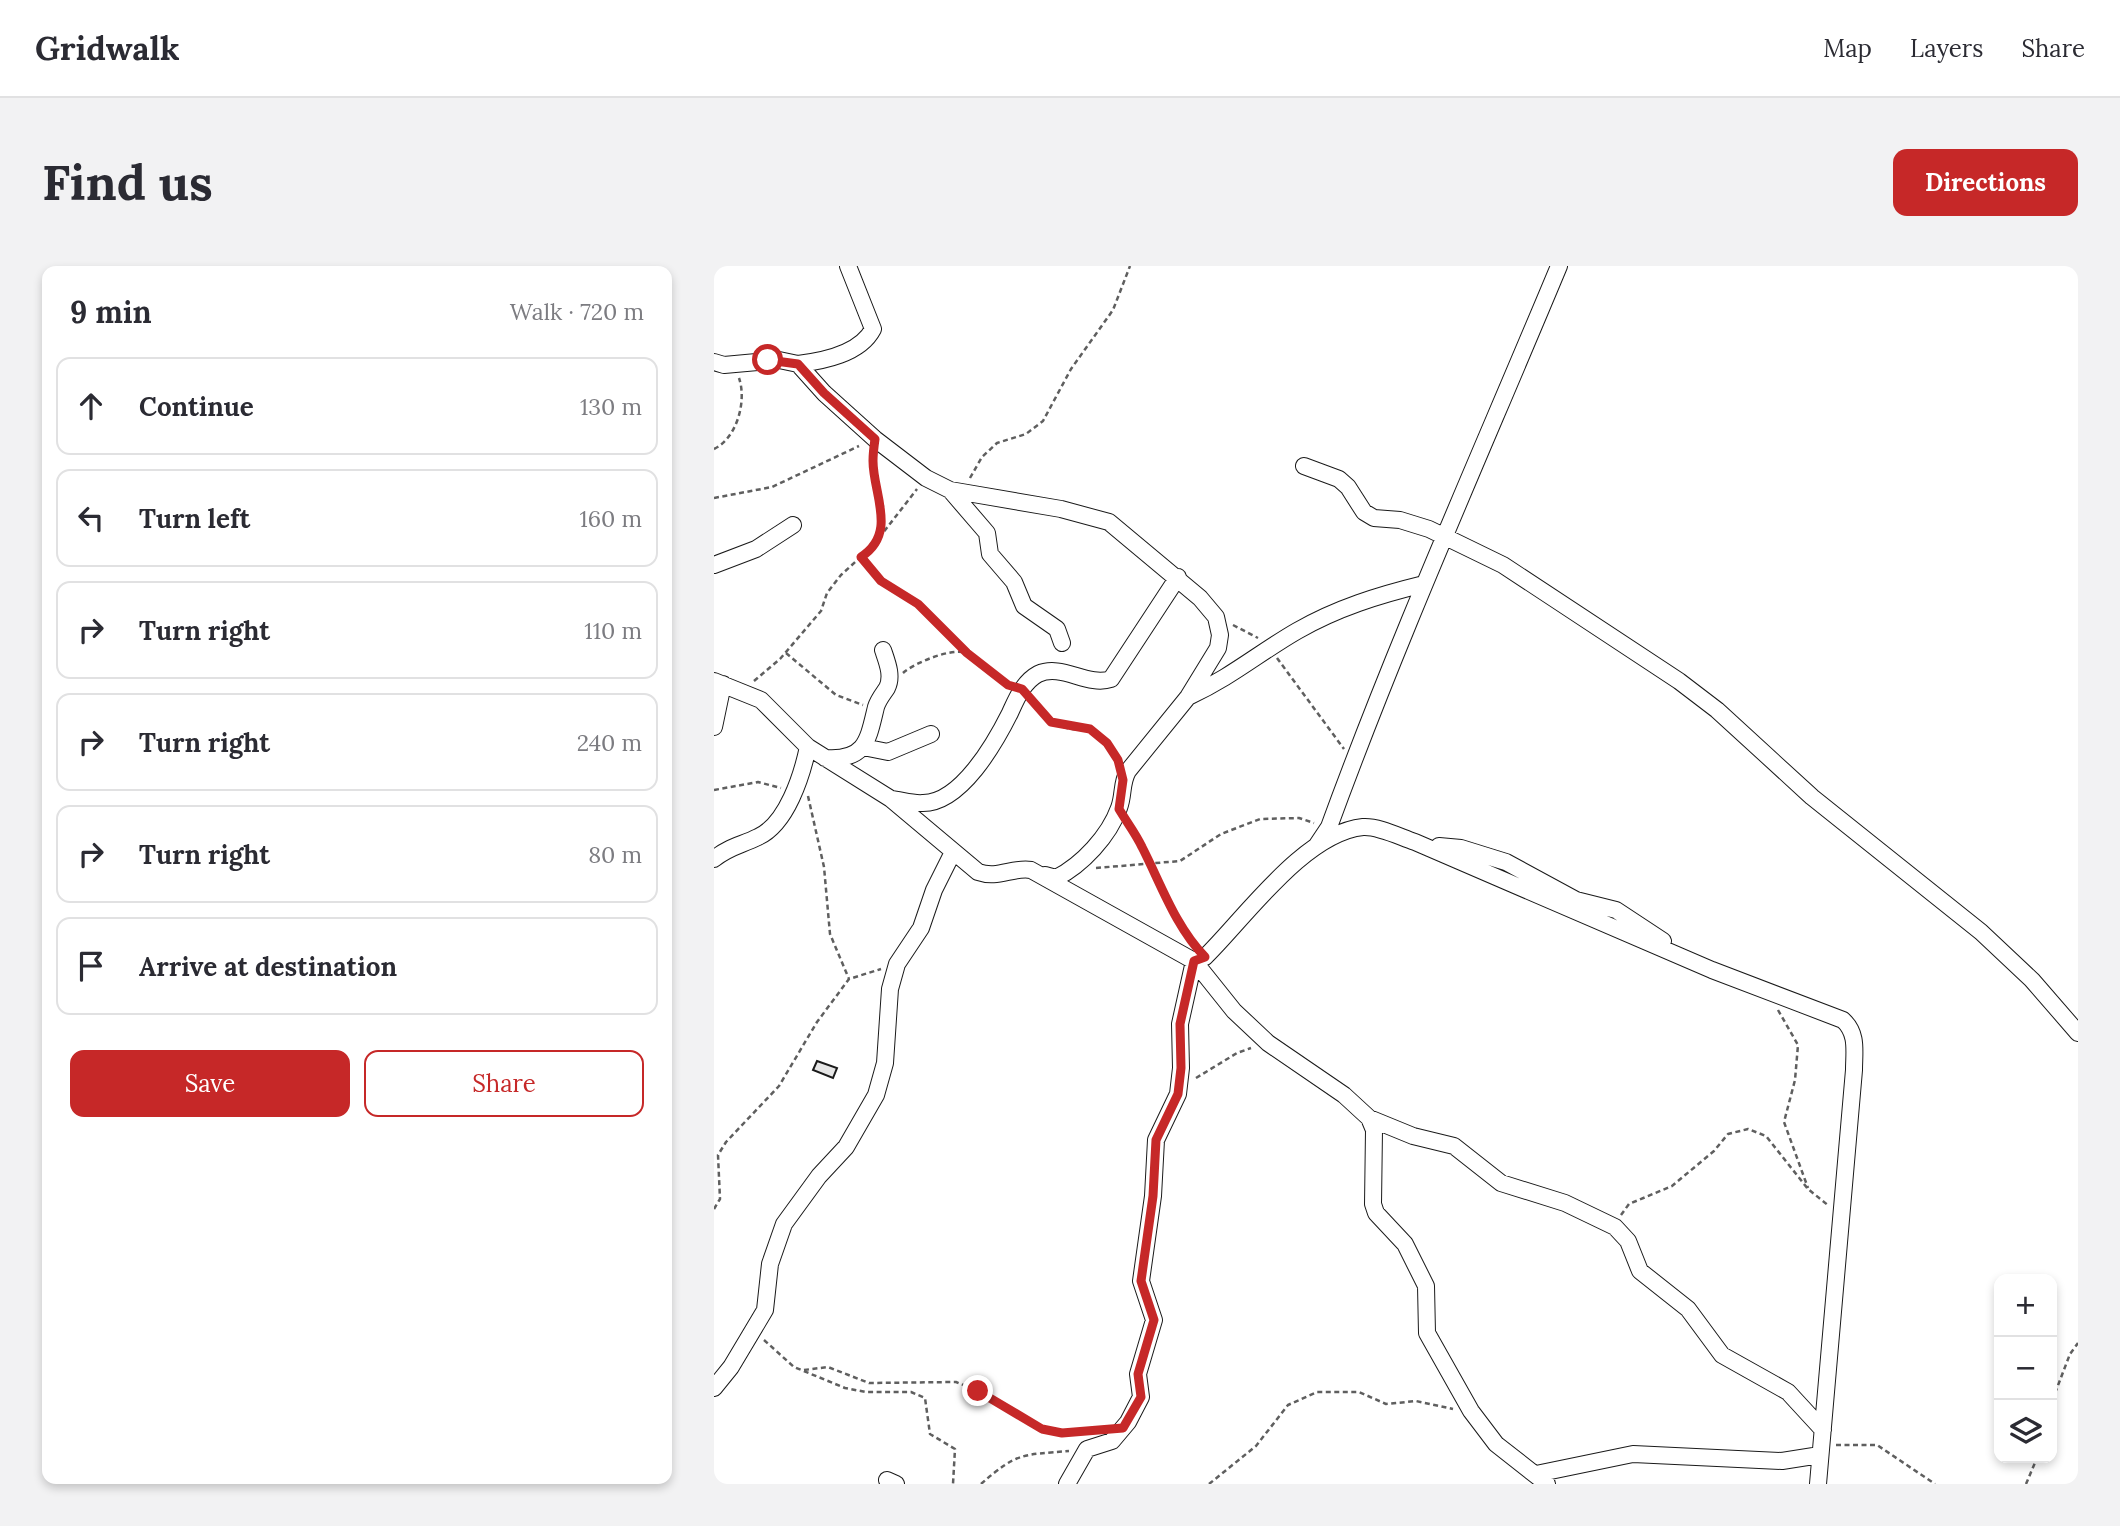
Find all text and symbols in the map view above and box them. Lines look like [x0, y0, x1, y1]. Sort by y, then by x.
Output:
text: Gridwalk [35, 27, 180, 69]
text: Map [1823, 33, 1872, 64]
text: Layers [1910, 33, 1983, 64]
text: Share [2021, 33, 2085, 64]
button: Directions [1893, 149, 2078, 216]
text: Find us [42, 151, 213, 213]
text: 9 min [70, 293, 152, 331]
text: Walk · 720 m [510, 297, 644, 326]
route start [752, 344, 783, 375]
icon: ahead [72, 387, 110, 425]
text: Continue [139, 390, 254, 423]
text: 130 m [580, 392, 642, 421]
icon: left [72, 499, 110, 537]
text: Turn left [139, 502, 250, 535]
text: 160 m [579, 504, 642, 533]
icon: right [72, 611, 110, 649]
text: Turn right [139, 614, 270, 647]
text: 110 m [584, 616, 642, 645]
icon: right [72, 723, 110, 761]
text: Turn right [139, 726, 270, 759]
text: 240 m [577, 728, 642, 757]
icon: right [72, 835, 110, 873]
text: Turn right [139, 838, 270, 871]
text: 80 m [588, 840, 642, 869]
icon: arrive [72, 947, 110, 985]
text: Arrive at destination [139, 950, 397, 983]
button: Save [70, 1050, 350, 1117]
button: Share [364, 1050, 644, 1117]
map controls [1994, 1274, 2057, 1463]
button: + [1994, 1274, 2057, 1337]
button: − [1994, 1337, 2057, 1400]
route end [962, 1375, 993, 1406]
button: layers [1994, 1400, 2057, 1463]

